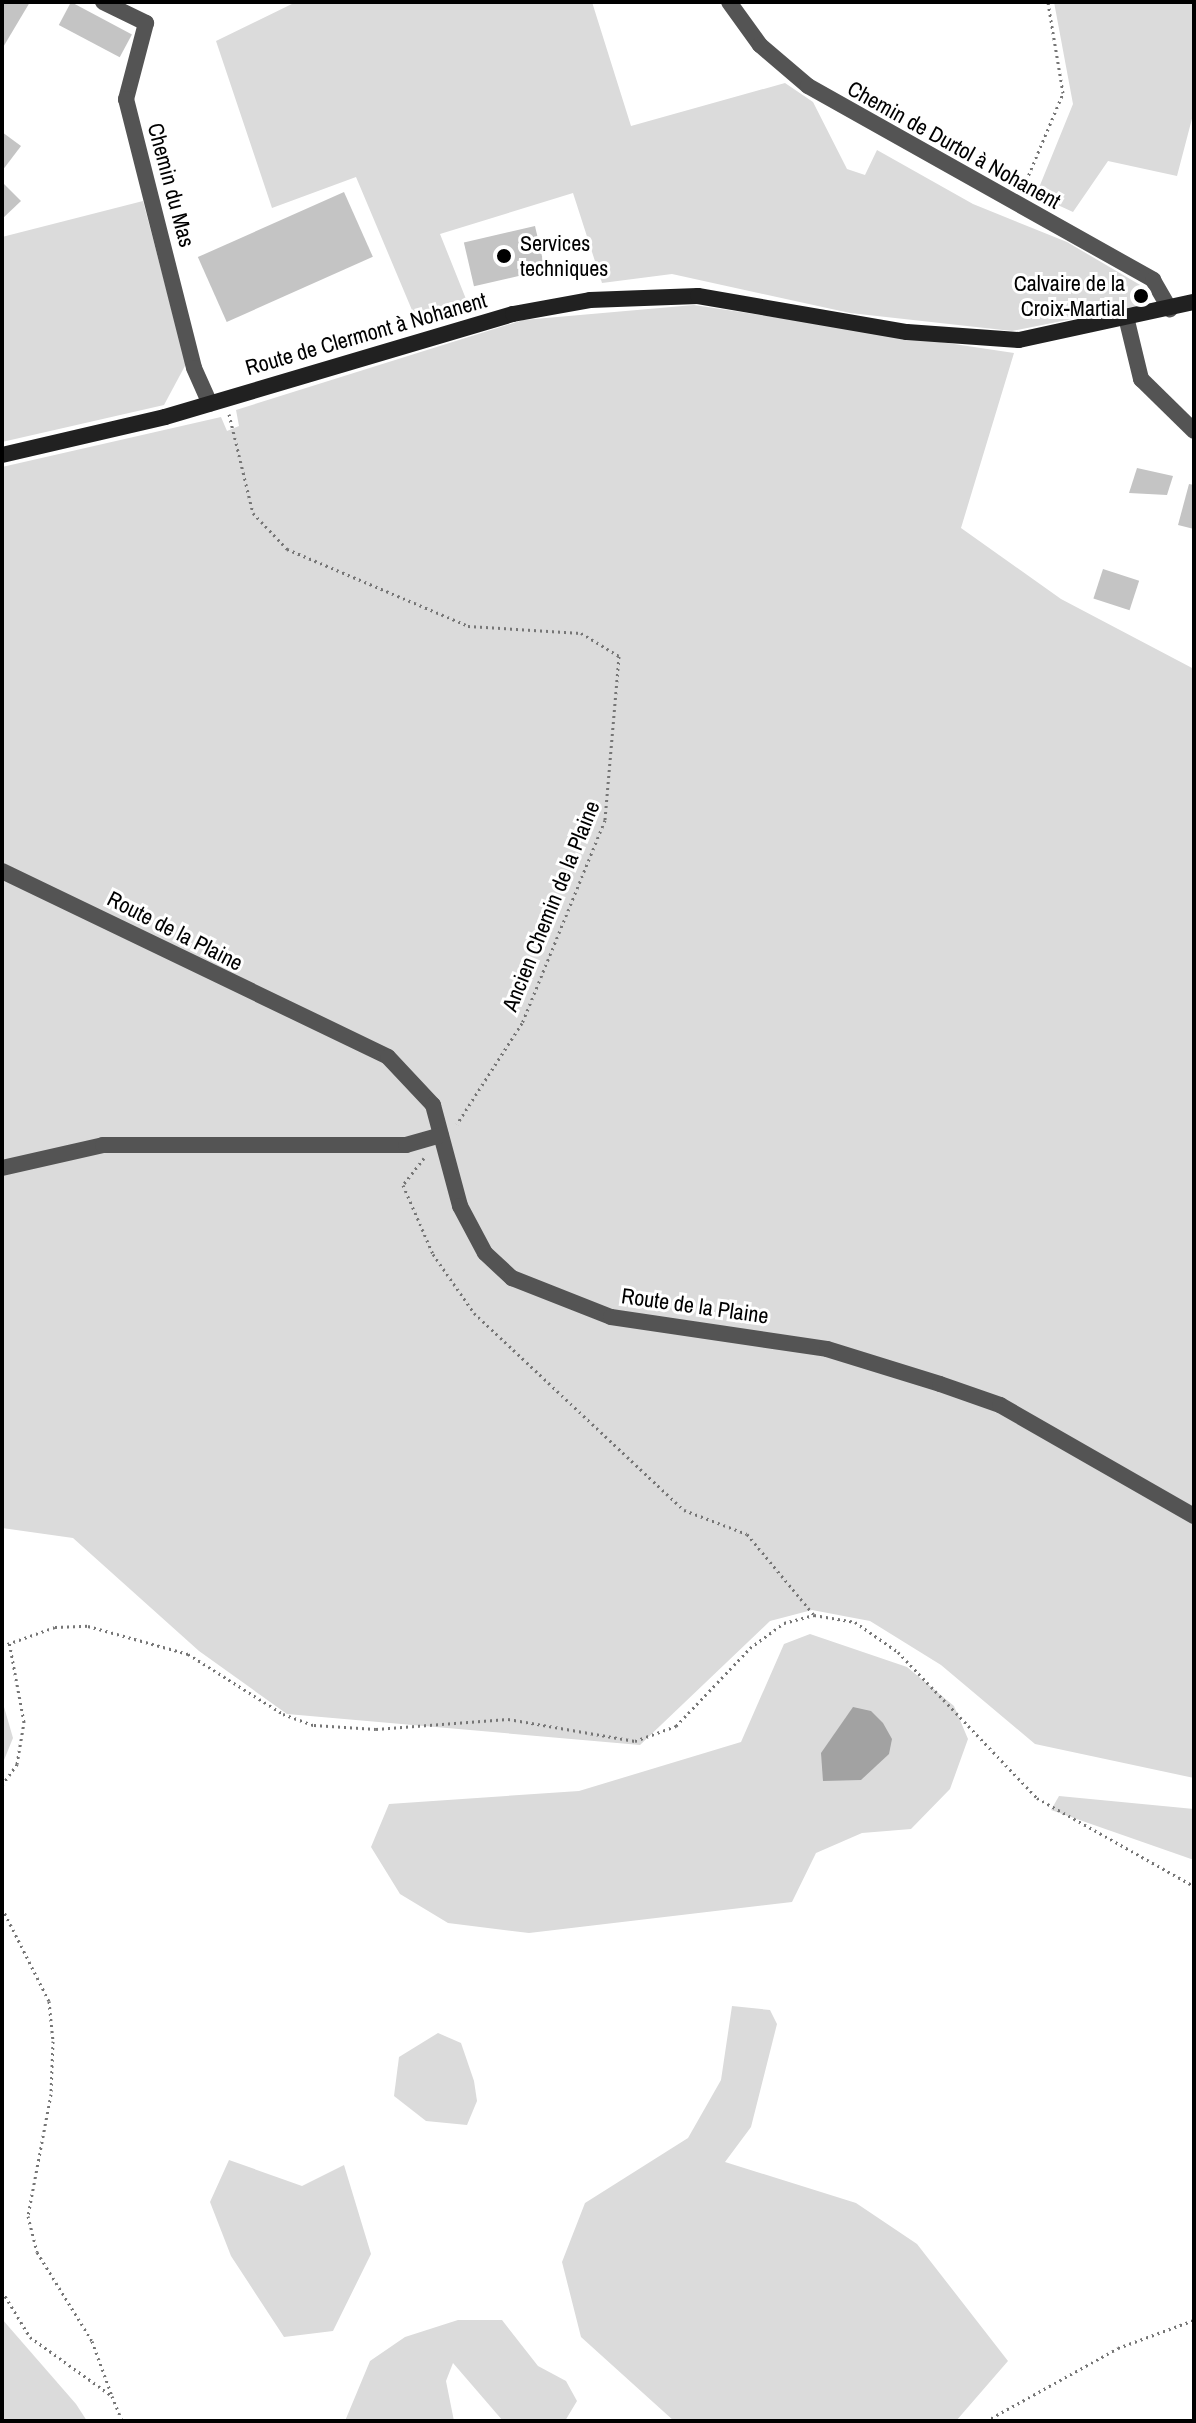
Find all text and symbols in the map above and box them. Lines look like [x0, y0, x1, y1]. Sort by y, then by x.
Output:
street label: Chemin de Durtol à Nohanent [843, 75, 1065, 215]
street label: Chemin du Mas [142, 120, 200, 250]
place label: Services techniques [520, 230, 608, 282]
marker: Services techniques [495, 247, 513, 265]
place label: Calvaire de la Croix-Martial [1014, 270, 1125, 322]
street label: Route de Clermont à Nohanent [242, 287, 490, 381]
marker: Calvaire de la Croix-Martial [1132, 287, 1150, 305]
street label: Ancien Chemin de la Plaine [497, 797, 605, 1015]
street label: Route de la Plaine [103, 886, 247, 976]
street label: Route de la Plaine [620, 1283, 770, 1329]

